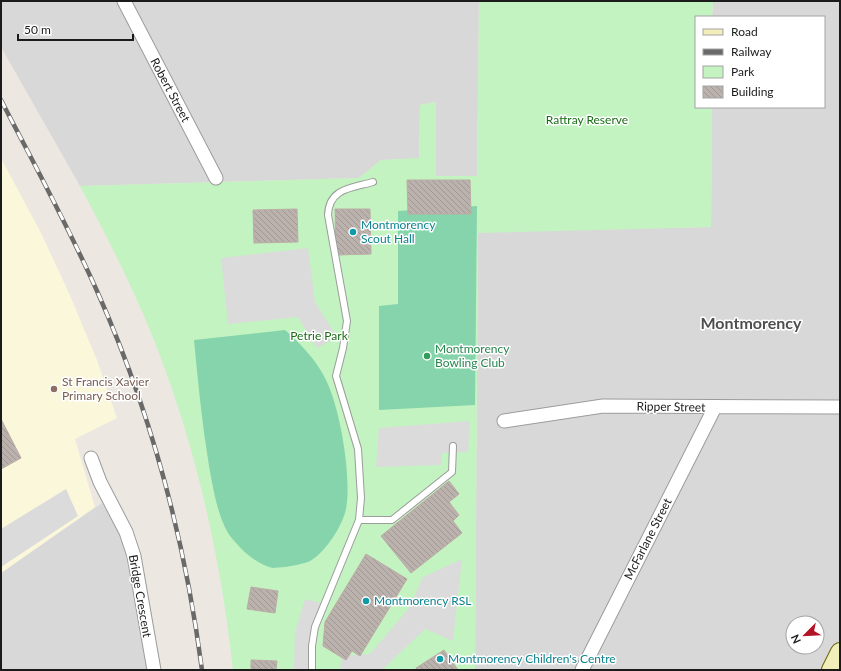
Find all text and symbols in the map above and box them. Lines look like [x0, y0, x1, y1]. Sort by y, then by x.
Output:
scale bar [18, 16, 133, 42]
legend [695, 16, 825, 108]
text: 50 m [24, 22, 51, 37]
text: Road [731, 24, 758, 39]
text: Railway [731, 44, 772, 59]
street label: Robert Street [147, 55, 194, 125]
text: Park [731, 64, 755, 79]
text: Building [731, 84, 774, 99]
park label: Rattray Reserve [546, 112, 628, 127]
place label: Montmorency Scout Hall [361, 217, 436, 246]
marker: Montmorency Scout Hall [348, 227, 358, 237]
district label: Montmorency [701, 313, 802, 332]
park label: Petrie Park [290, 328, 349, 343]
place label: Montmorency Bowling Club [435, 341, 510, 370]
marker: Montmorency Bowling Club [422, 351, 432, 361]
place label: St Francis Xavier Primary School [62, 374, 150, 403]
marker: St Francis Xavier Primary School [49, 384, 59, 394]
street label: Ripper Street [636, 398, 706, 415]
street label: McFarlane Street [621, 495, 675, 582]
street label: Bridge Crescent [126, 553, 155, 639]
place label: Montmorency RSL [374, 593, 471, 608]
marker: Montmorency RSL [361, 596, 371, 606]
north arrow [785, 615, 825, 655]
text: N [788, 633, 803, 646]
place label: Montmorency Children's Centre [448, 651, 616, 666]
marker: Montmorency Children's Centre [435, 654, 445, 664]

